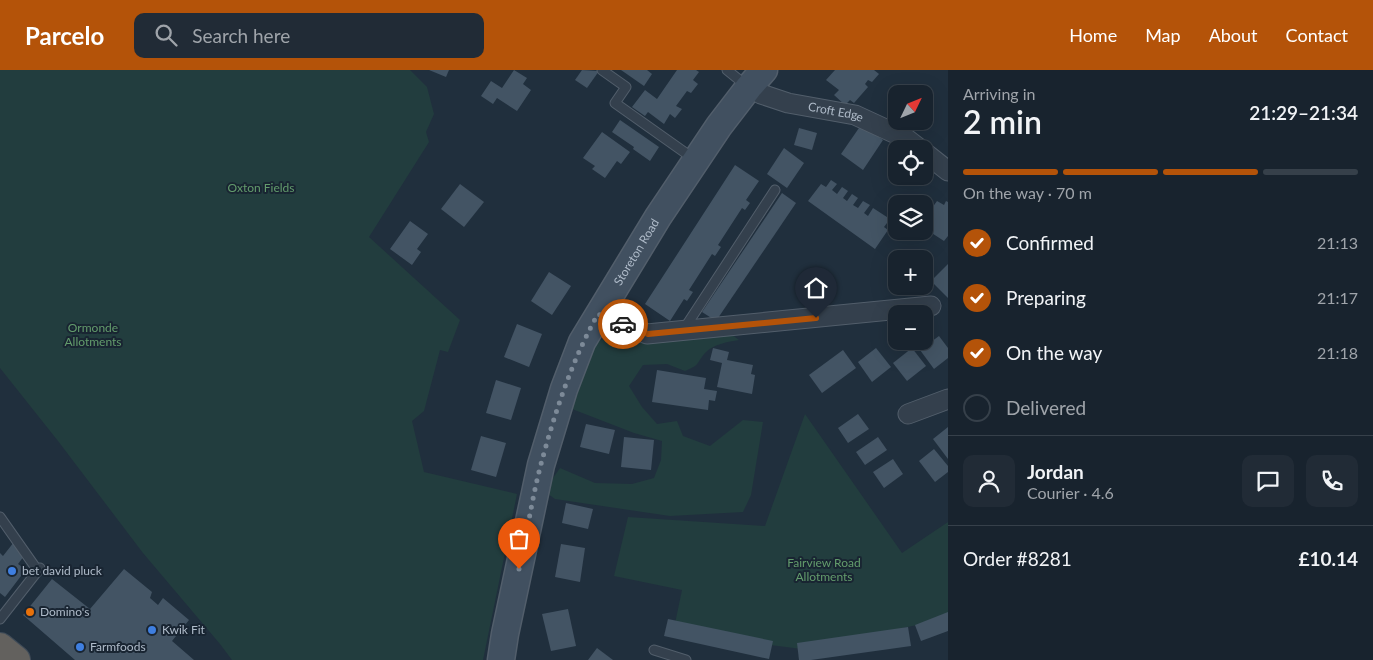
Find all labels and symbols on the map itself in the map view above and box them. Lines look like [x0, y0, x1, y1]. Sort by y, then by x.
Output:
north arrow [888, 85, 932, 130]
street label: Croft Edge [807, 99, 866, 125]
park label: Oxton Fields [228, 180, 294, 195]
street label: Storeton Road [610, 216, 662, 288]
pin [795, 267, 837, 318]
courier [598, 299, 648, 349]
park label: Ormonde Allotments [64, 320, 122, 349]
pin [498, 518, 540, 569]
park label: Fairview Road Allotments [787, 555, 861, 584]
place label: bet david pluck [22, 563, 103, 578]
marker: bet david pluck [6, 565, 18, 577]
place label: Domino's [40, 604, 89, 619]
marker: Domino's [24, 606, 36, 618]
place label: Kwik Fit [162, 622, 206, 637]
marker: Kwik Fit [146, 624, 158, 636]
place label: Farmfoods [90, 639, 146, 654]
marker: Farmfoods [74, 641, 86, 653]

